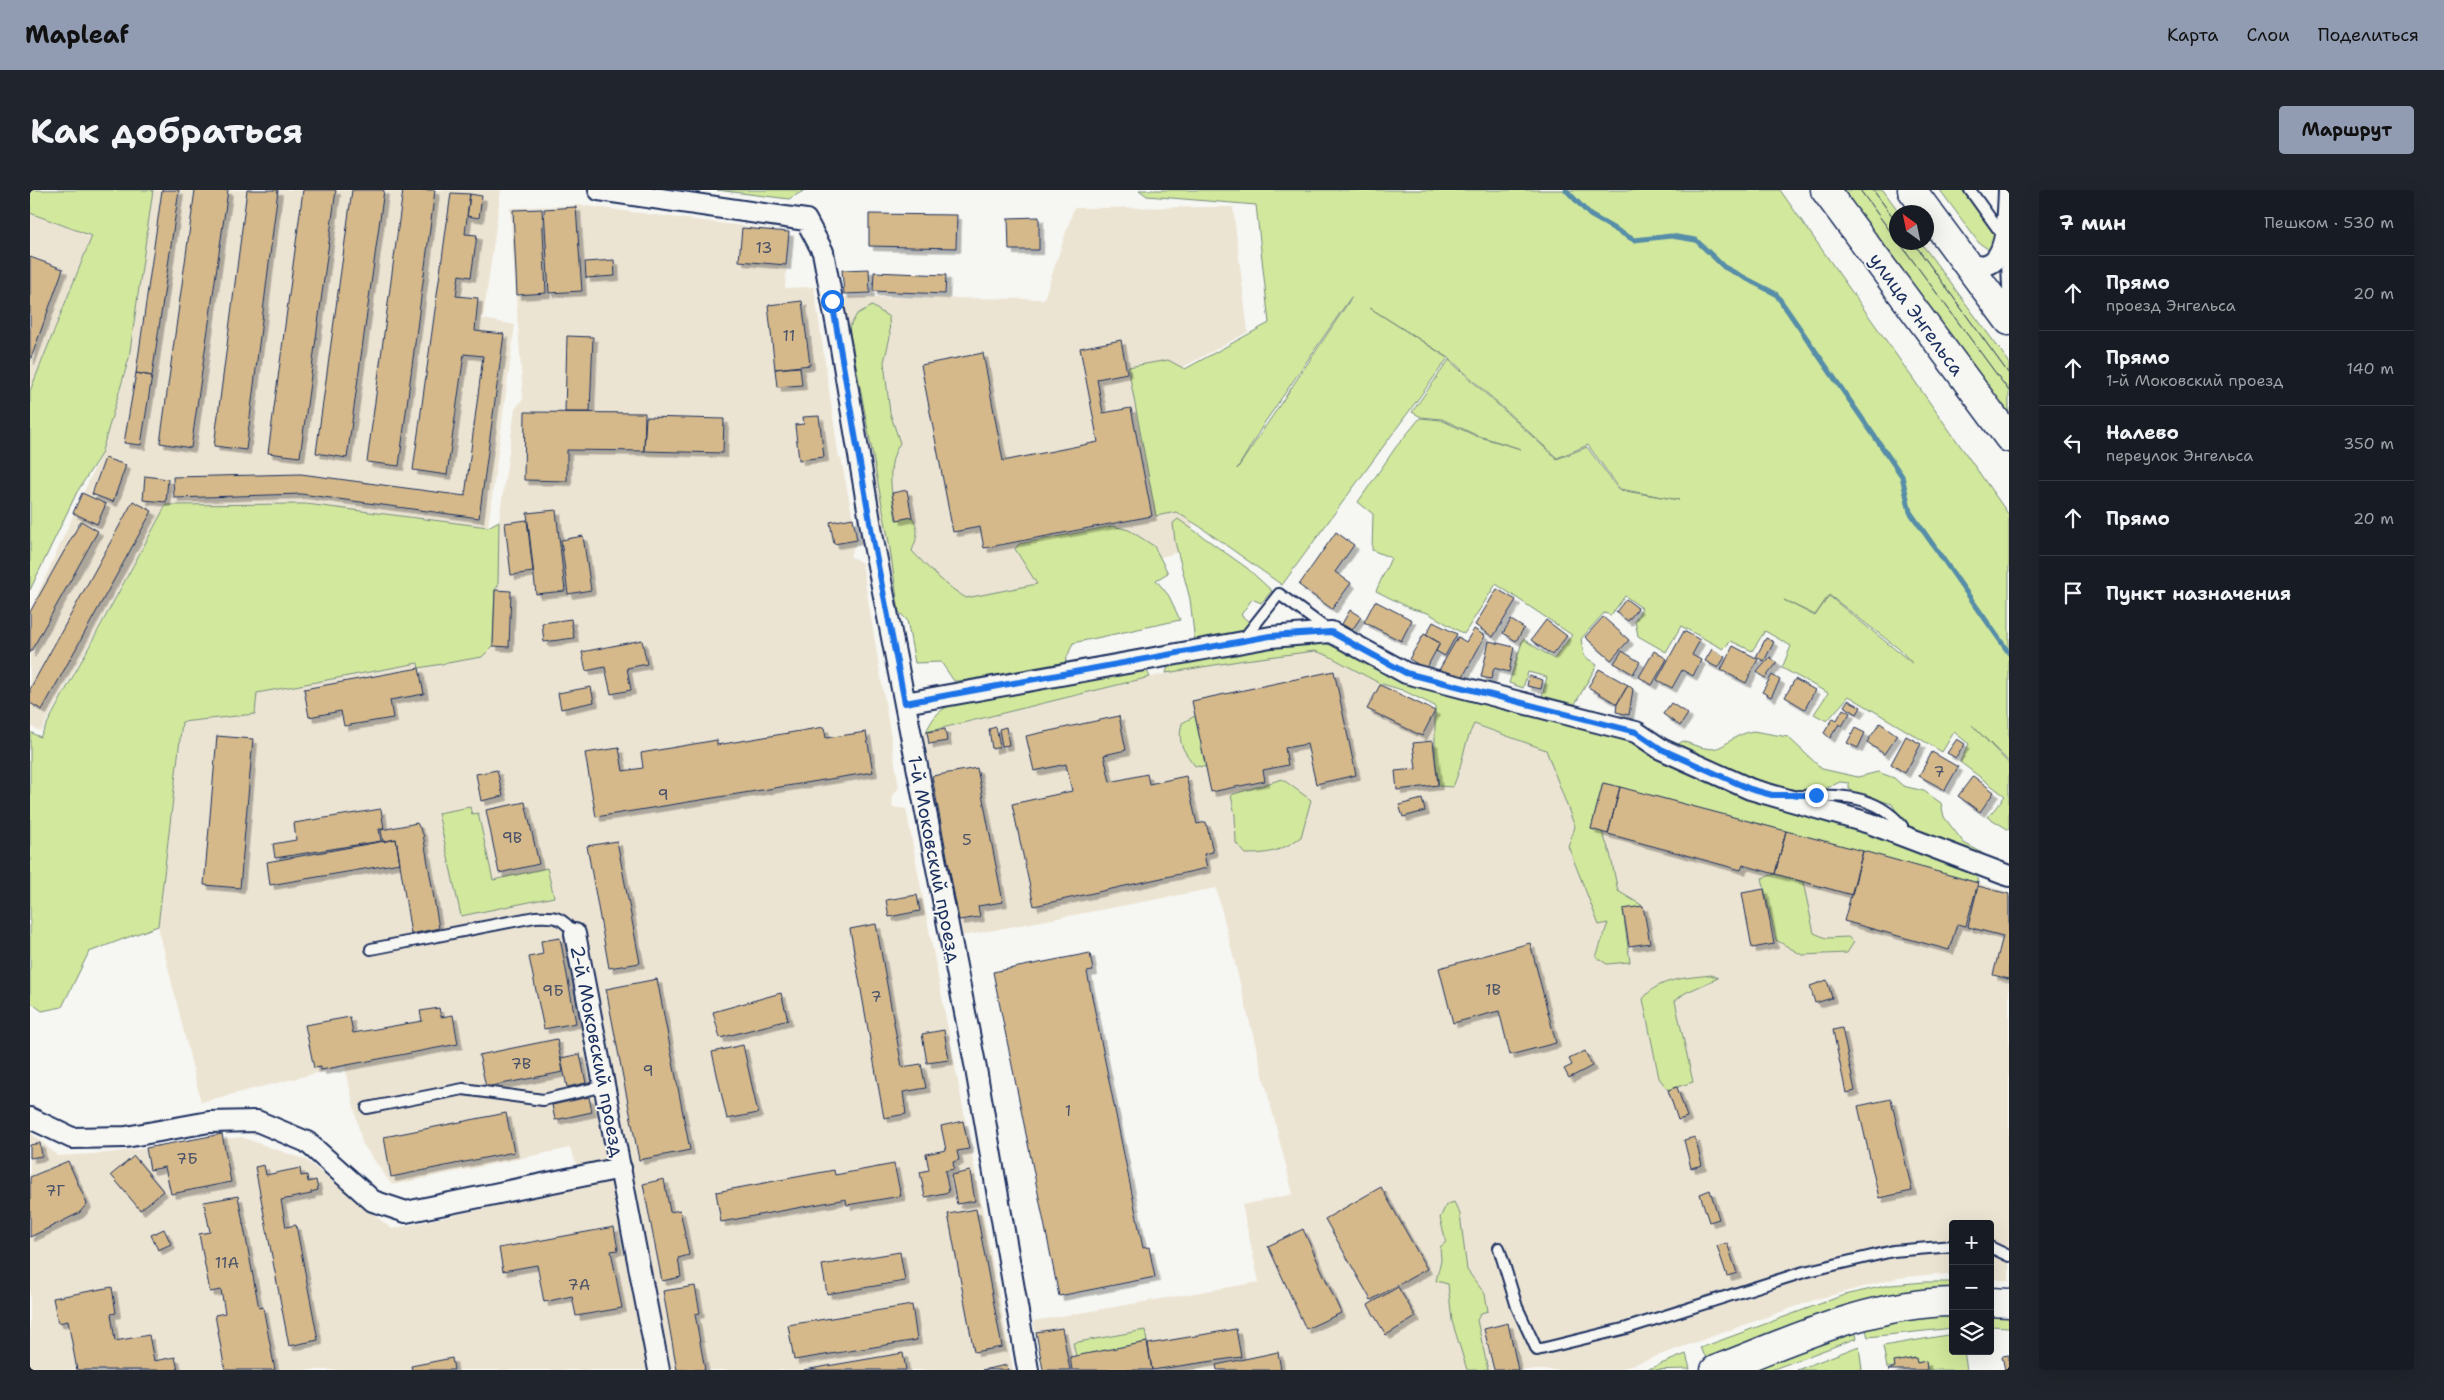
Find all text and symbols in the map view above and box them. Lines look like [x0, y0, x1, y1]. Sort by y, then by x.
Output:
text: Mapleaf [25, 19, 129, 51]
text: Карта [2167, 23, 2218, 47]
text: Слои [2246, 23, 2290, 47]
text: Поделиться [2318, 23, 2419, 47]
button: Маршрут [2279, 106, 2414, 154]
text: Как добраться [30, 107, 303, 154]
north arrow [1889, 205, 1934, 250]
text: 7 мин [2059, 209, 2126, 237]
text: Пешком · 530 m [2264, 212, 2394, 233]
house number: 13 [755, 237, 773, 258]
street label: улица Энгельса [1863, 248, 1970, 381]
text: Прямо [2106, 270, 2170, 295]
icon: ahead [2059, 279, 2087, 307]
text: 20 m [2353, 283, 2394, 304]
route start [821, 290, 844, 313]
text: проезд Энгельса [2106, 295, 2236, 316]
house number: 11 [783, 325, 795, 346]
text: Прямо [2106, 345, 2170, 370]
icon: ahead [2059, 354, 2087, 382]
text: 140 m [2347, 358, 2394, 379]
text: 1-й Моковский проезд [2106, 370, 2283, 391]
text: Налево [2106, 420, 2179, 445]
icon: left [2059, 429, 2087, 457]
text: 350 m [2343, 433, 2394, 454]
text: переулок Энгельса [2106, 445, 2253, 466]
icon: ahead [2059, 504, 2087, 532]
text: Прямо [2106, 506, 2170, 531]
text: 20 m [2353, 508, 2394, 529]
icon: arrive [2059, 579, 2087, 607]
text: Пункт назначения [2106, 581, 2291, 606]
street label: 1-й Моковский проезд [902, 753, 967, 965]
house number: 7 [1933, 761, 1945, 782]
house number: 9 [657, 784, 669, 805]
route end [1805, 784, 1828, 807]
house number: 9В [502, 827, 522, 848]
house number: 5 [962, 829, 972, 850]
street label: 2-й Моковский проезд [565, 943, 630, 1159]
house number: 1В [1485, 979, 1501, 1000]
house number: 9Б [542, 980, 564, 1001]
house number: 7 [870, 986, 882, 1007]
house number: 7В [511, 1053, 531, 1074]
house number: 9 [642, 1060, 654, 1081]
house number: 1 [1065, 1100, 1071, 1121]
house number: 7Б [176, 1148, 198, 1169]
house number: 7Г [45, 1180, 65, 1201]
map controls [1949, 1220, 1994, 1355]
button: + [1949, 1220, 1994, 1265]
house number: 11А [215, 1252, 239, 1273]
button: − [1949, 1265, 1994, 1310]
house number: 7А [568, 1274, 590, 1295]
button: layers [1949, 1310, 1994, 1355]

